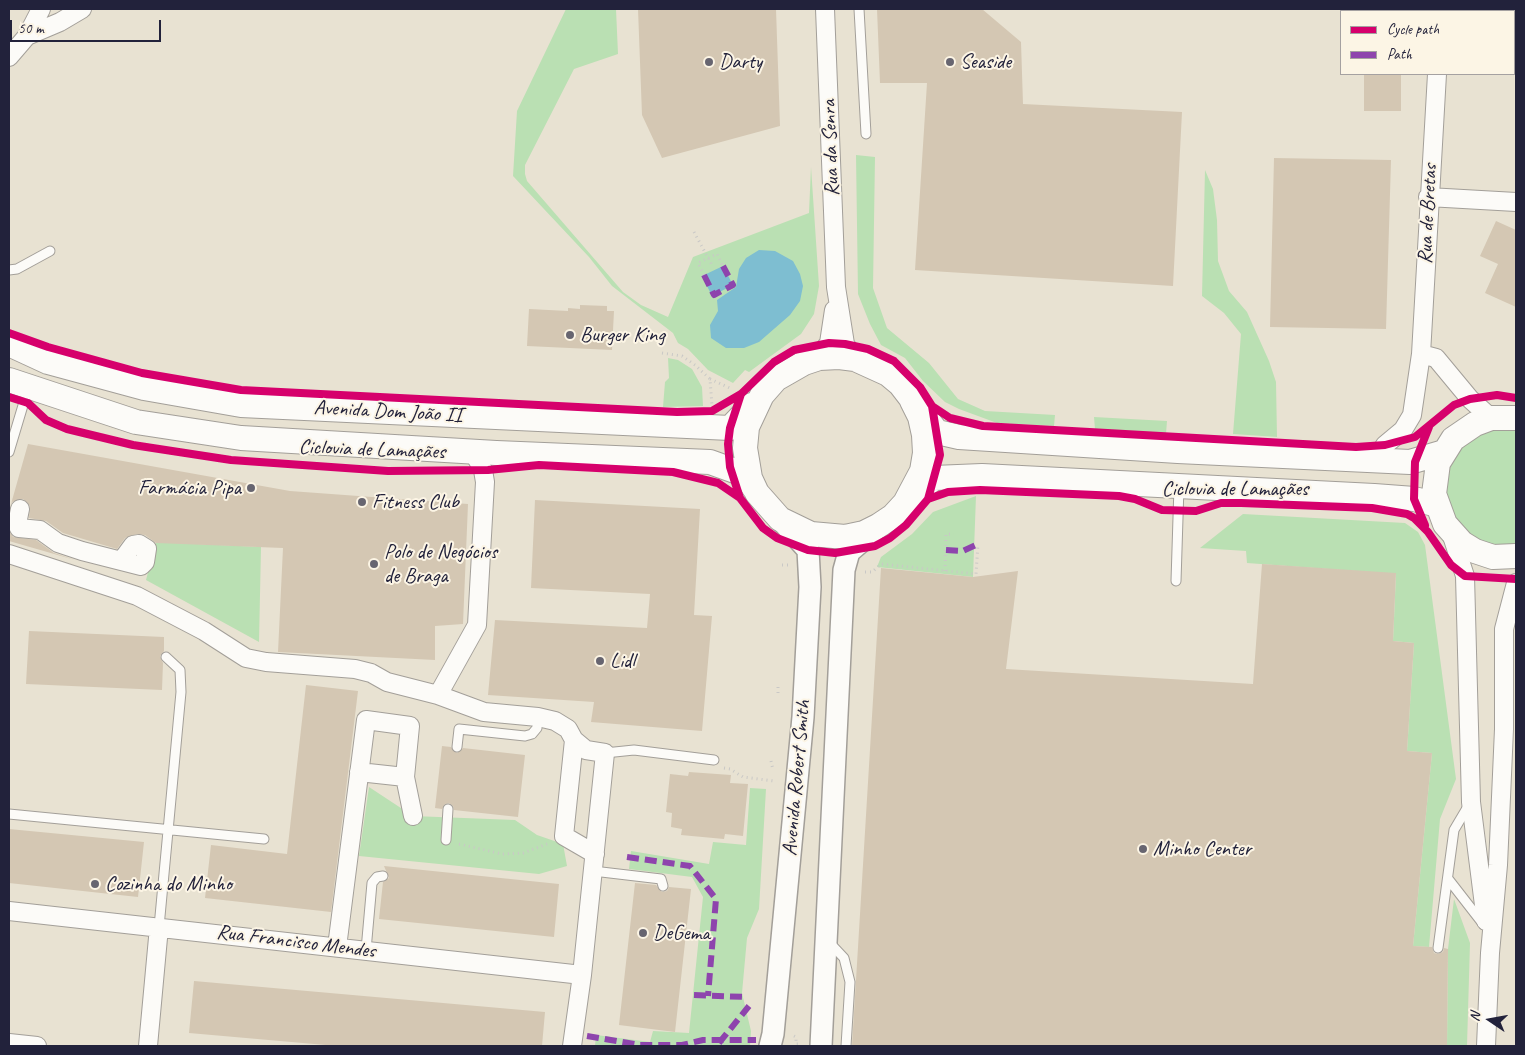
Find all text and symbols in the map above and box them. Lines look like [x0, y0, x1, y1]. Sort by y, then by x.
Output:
scale bar [12, 10, 164, 42]
legend [1340, 10, 1515, 75]
text: 50 m [18, 19, 44, 38]
text: Cycle path [1387, 20, 1439, 39]
text: Path [1387, 45, 1412, 64]
place label: Darty [719, 49, 762, 75]
place label: Seaside [960, 49, 1011, 75]
marker: Darty [703, 56, 715, 68]
marker: Seaside [944, 56, 956, 68]
street label: Rua da Senra [817, 99, 845, 197]
street label: Rua de Bretas [1413, 163, 1443, 265]
place label: Burger King [580, 322, 665, 348]
marker: Burger King [564, 329, 576, 341]
street label: Avenida Dom João II [313, 396, 463, 428]
street label: Ciclovia de Lamaçães [298, 435, 446, 465]
place label: Farmácia Pipa [138, 475, 241, 501]
street label: Ciclovia de Lamaçães [1162, 476, 1308, 502]
marker: Farmácia Pipa [245, 482, 257, 494]
place label: Fitness Club [372, 489, 459, 515]
marker: Fitness Club [356, 496, 368, 508]
place label: Polo de Negócios de Braga [384, 539, 497, 589]
marker: Polo de Negócios de Braga [368, 558, 380, 570]
place label: Lidl [610, 648, 635, 674]
marker: Lidl [594, 655, 606, 667]
street label: Avenida Robert Smith [778, 699, 816, 857]
place label: Minho Center [1153, 836, 1251, 862]
marker: Minho Center [1137, 843, 1149, 855]
place label: Cozinha do Minho [105, 871, 232, 897]
marker: Cozinha do Minho [89, 878, 101, 890]
street label: Rua Francisco Mendes [215, 920, 377, 964]
place label: DeGema [653, 920, 710, 946]
marker: DeGema [637, 927, 649, 939]
north arrow [1465, 995, 1515, 1045]
text: N [1466, 1011, 1484, 1023]

